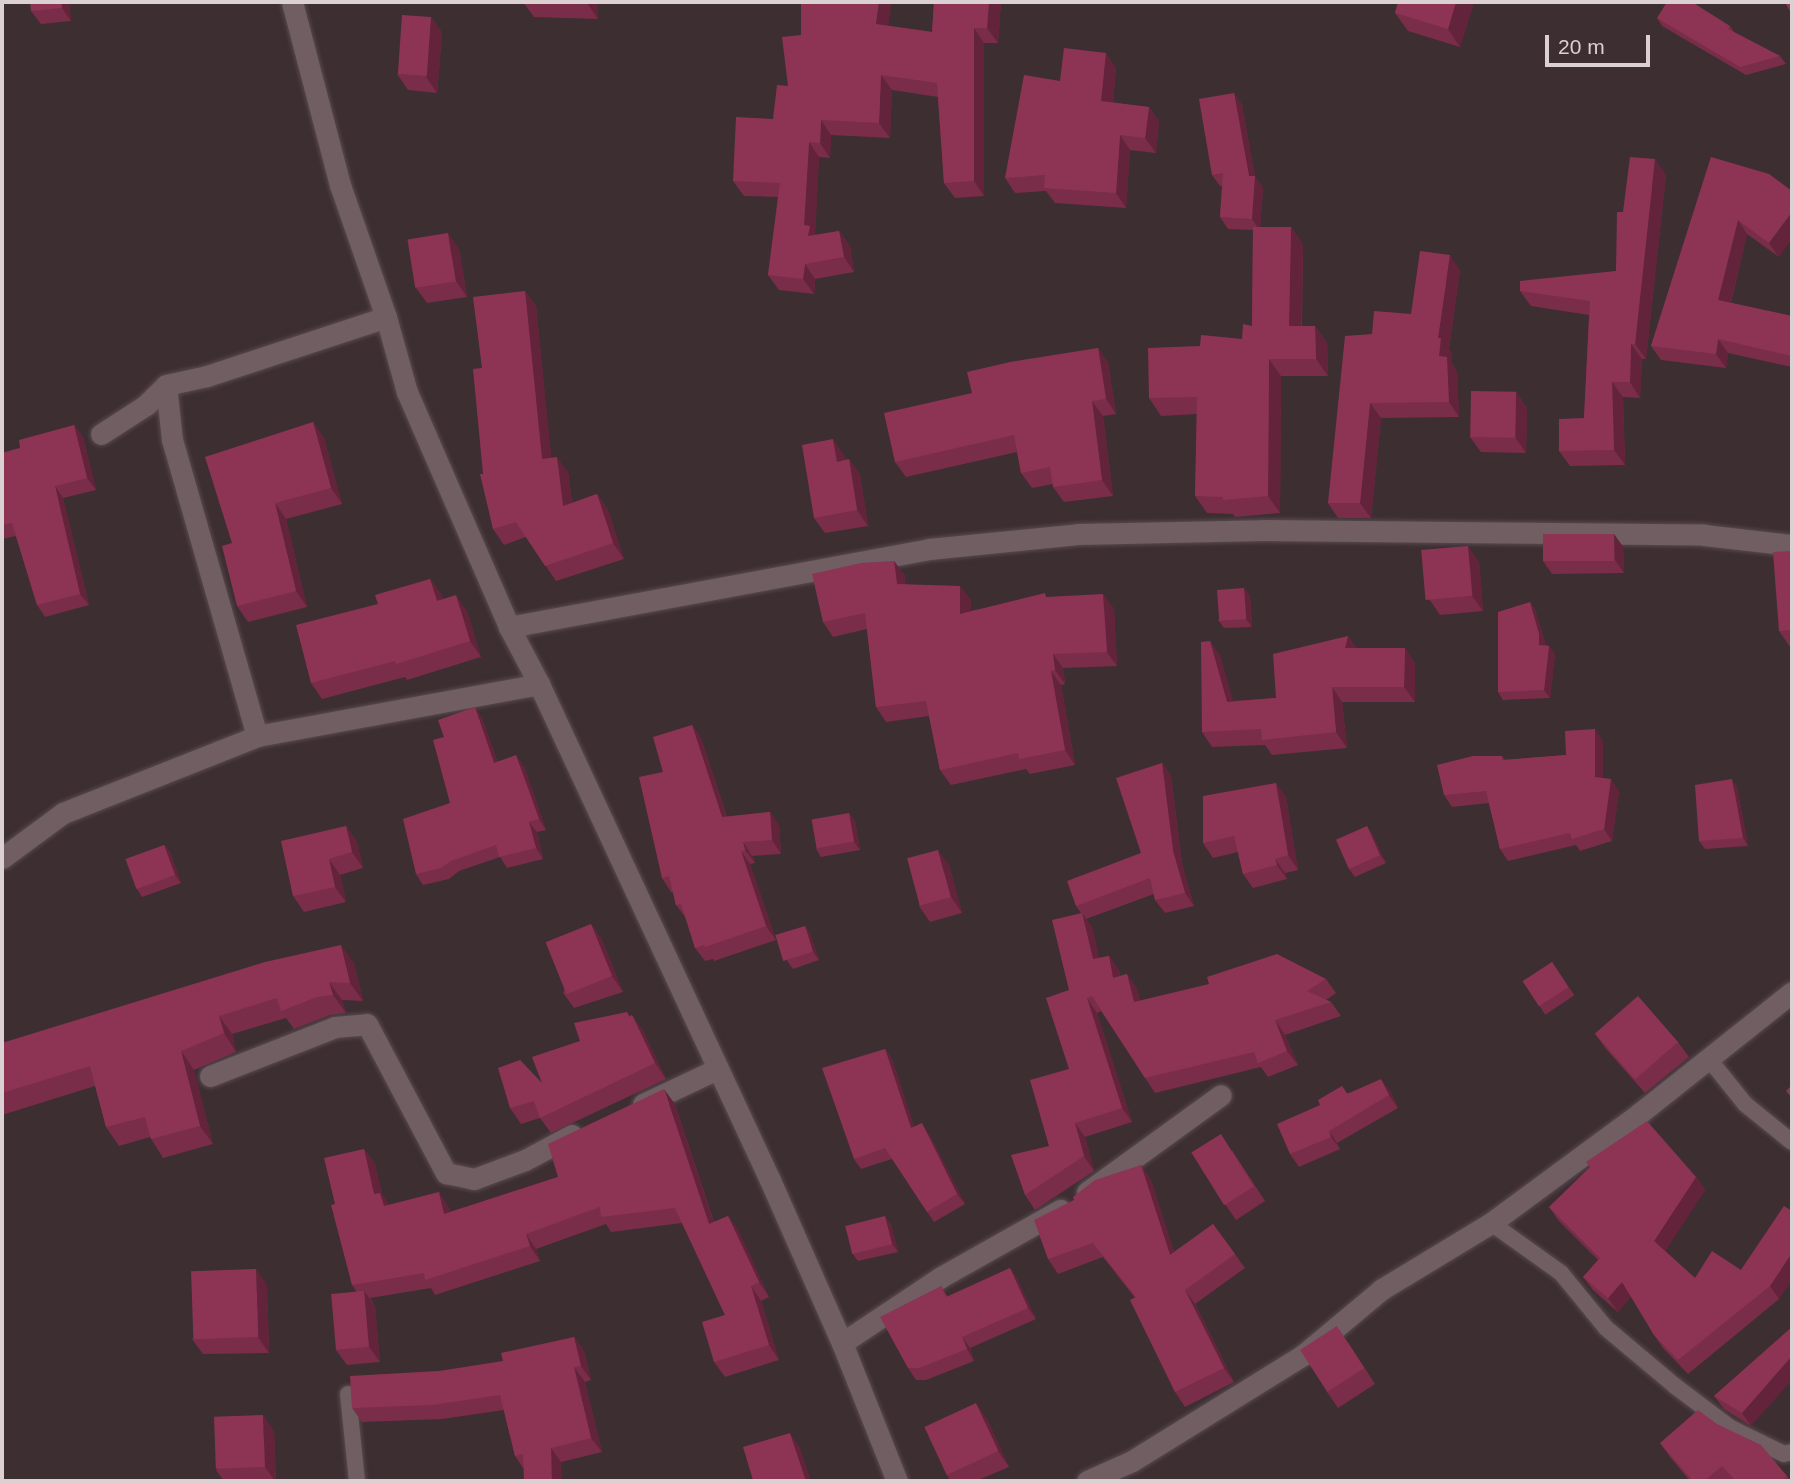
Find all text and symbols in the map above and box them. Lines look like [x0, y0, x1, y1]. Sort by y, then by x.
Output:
scale bar [1549, 21, 1654, 65]
text: 20 m [1558, 35, 1605, 58]

